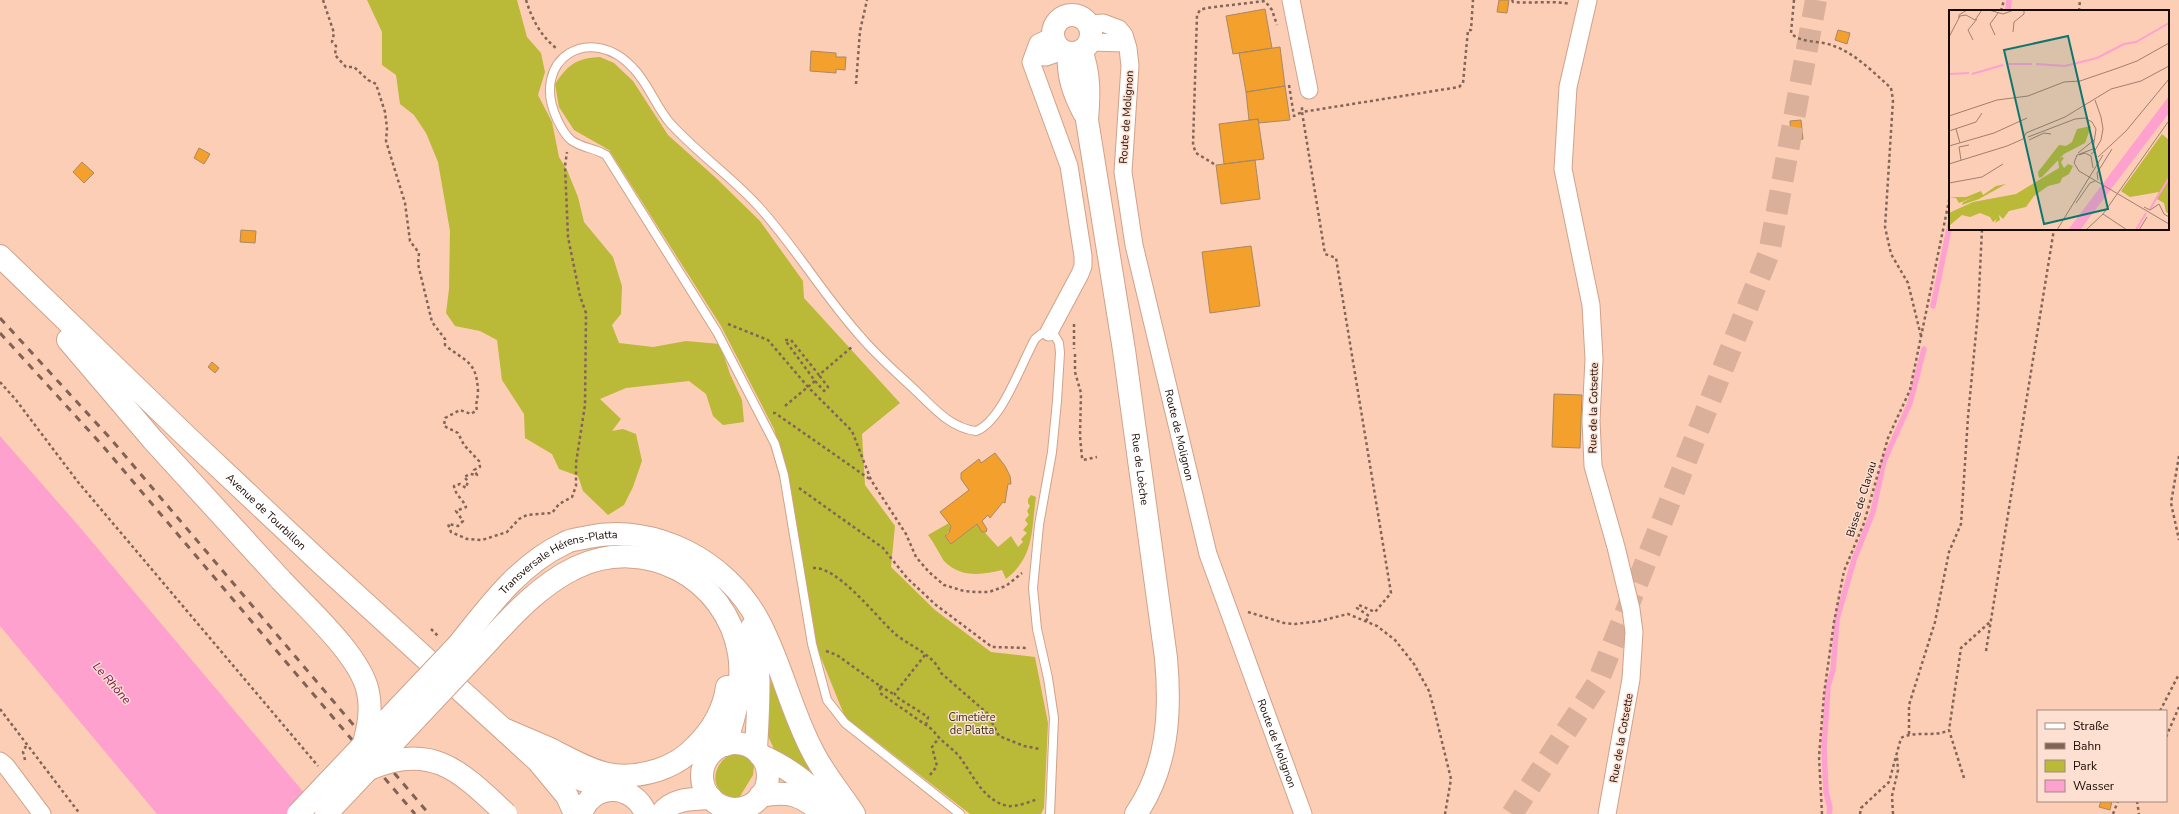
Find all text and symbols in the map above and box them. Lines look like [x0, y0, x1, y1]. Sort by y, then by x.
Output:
inset map [1949, 10, 2169, 230]
street label: Route de Molignon [1116, 70, 1137, 164]
street label: Rue de la Cotsette [1585, 362, 1602, 453]
street label: Route de Molignon [1161, 388, 1197, 482]
street label: Rue de Loèche [1127, 432, 1152, 506]
street label: Bisse de Clavau [1843, 459, 1880, 539]
street label: Avenue de Tourbillon [222, 470, 309, 553]
street label: Transversale Hérens-Platta [496, 527, 618, 598]
water label: Le Rhône [89, 659, 135, 708]
street label: Rue de la Cotsette [1606, 692, 1637, 784]
street label: Route de Molignon [1254, 697, 1300, 790]
park label: Cimetière de Platta [948, 710, 996, 738]
legend [2037, 710, 2167, 802]
text: Straße [2073, 718, 2109, 734]
text: Bahn [2073, 738, 2101, 754]
text: Park [2073, 758, 2098, 774]
text: Wasser [2073, 778, 2115, 794]

